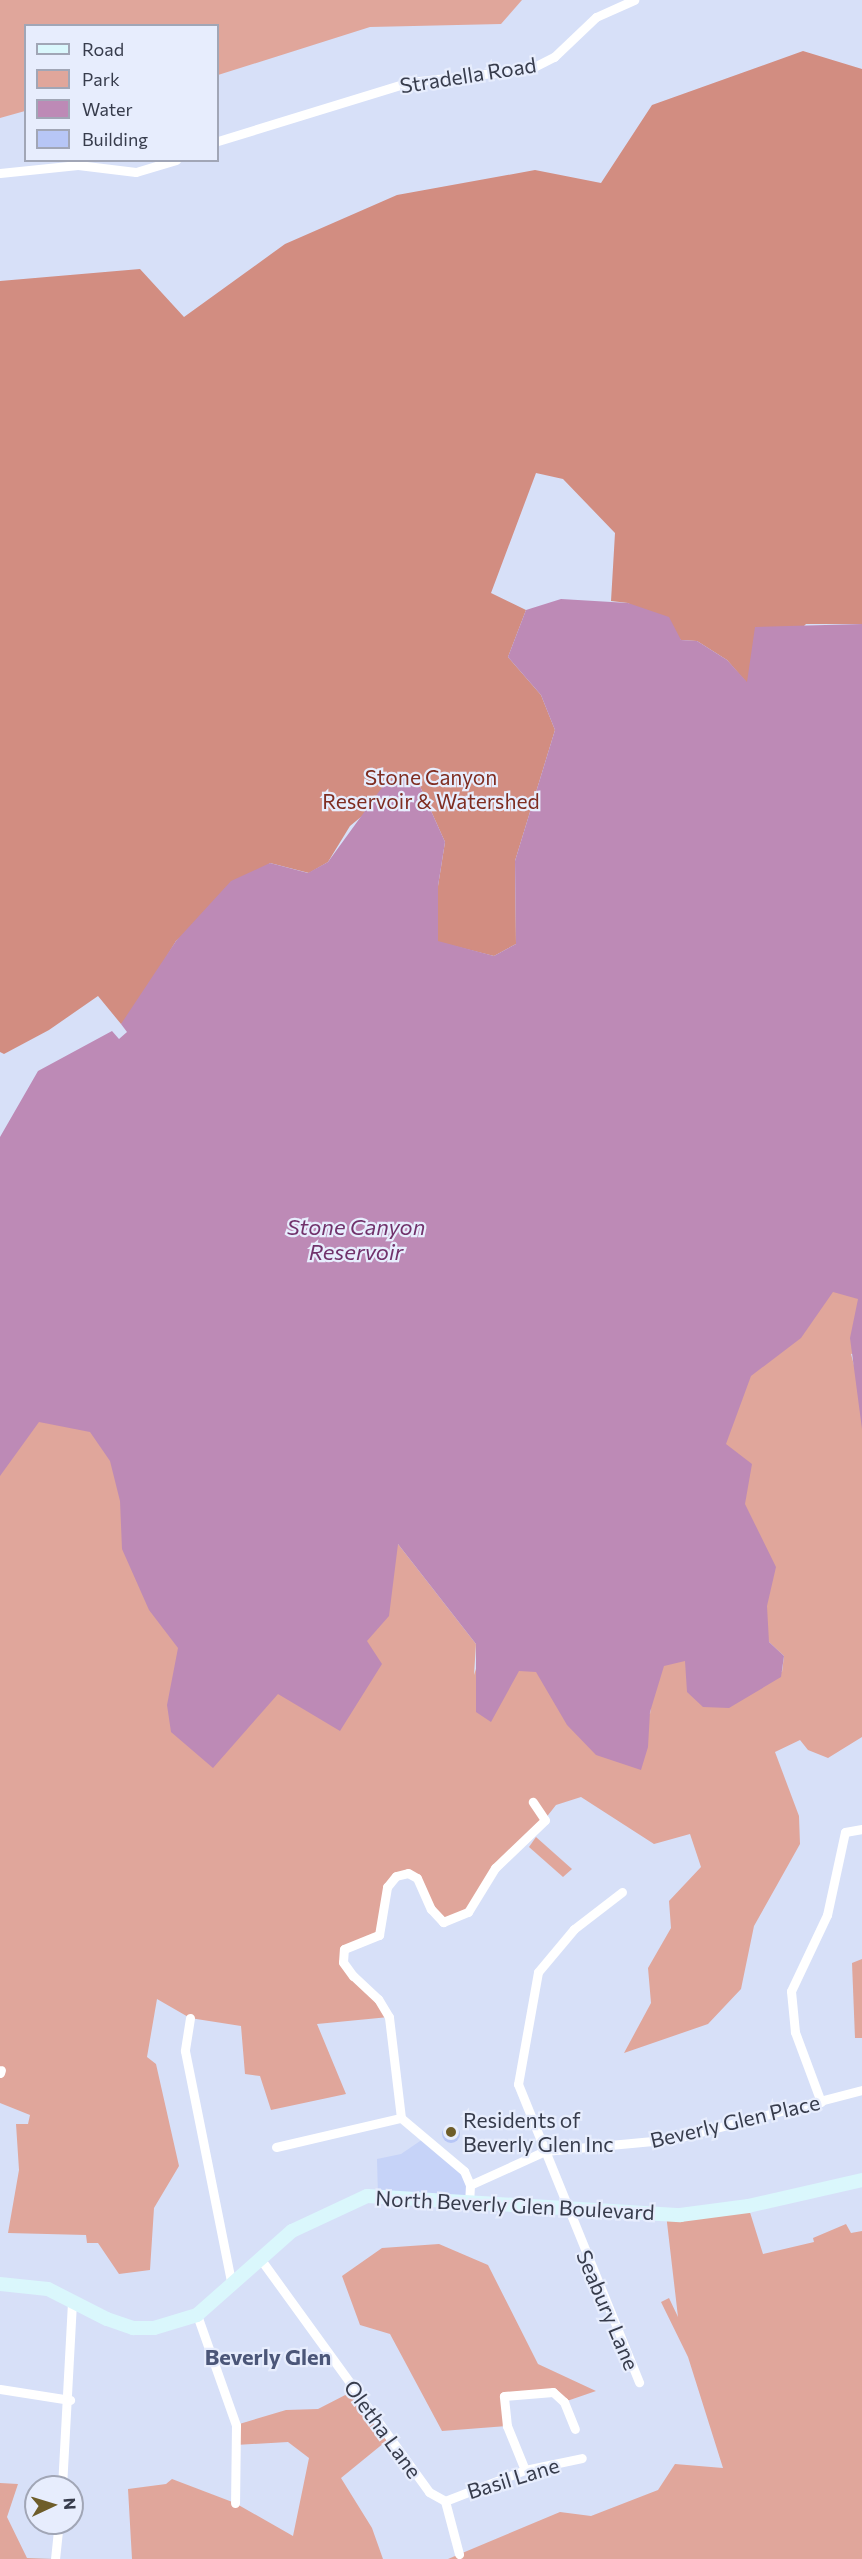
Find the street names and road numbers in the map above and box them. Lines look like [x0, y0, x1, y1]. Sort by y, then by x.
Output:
street label: Stradella Road [398, 52, 538, 98]
street label: Beverly Glen Place [648, 2089, 822, 2153]
street label: North Beverly Glen Boulevard [375, 2185, 655, 2225]
street label: Seabury Lane [571, 2246, 645, 2374]
street label: Oletha Lane [339, 2375, 427, 2483]
street label: Basil Lane [464, 2452, 562, 2504]

